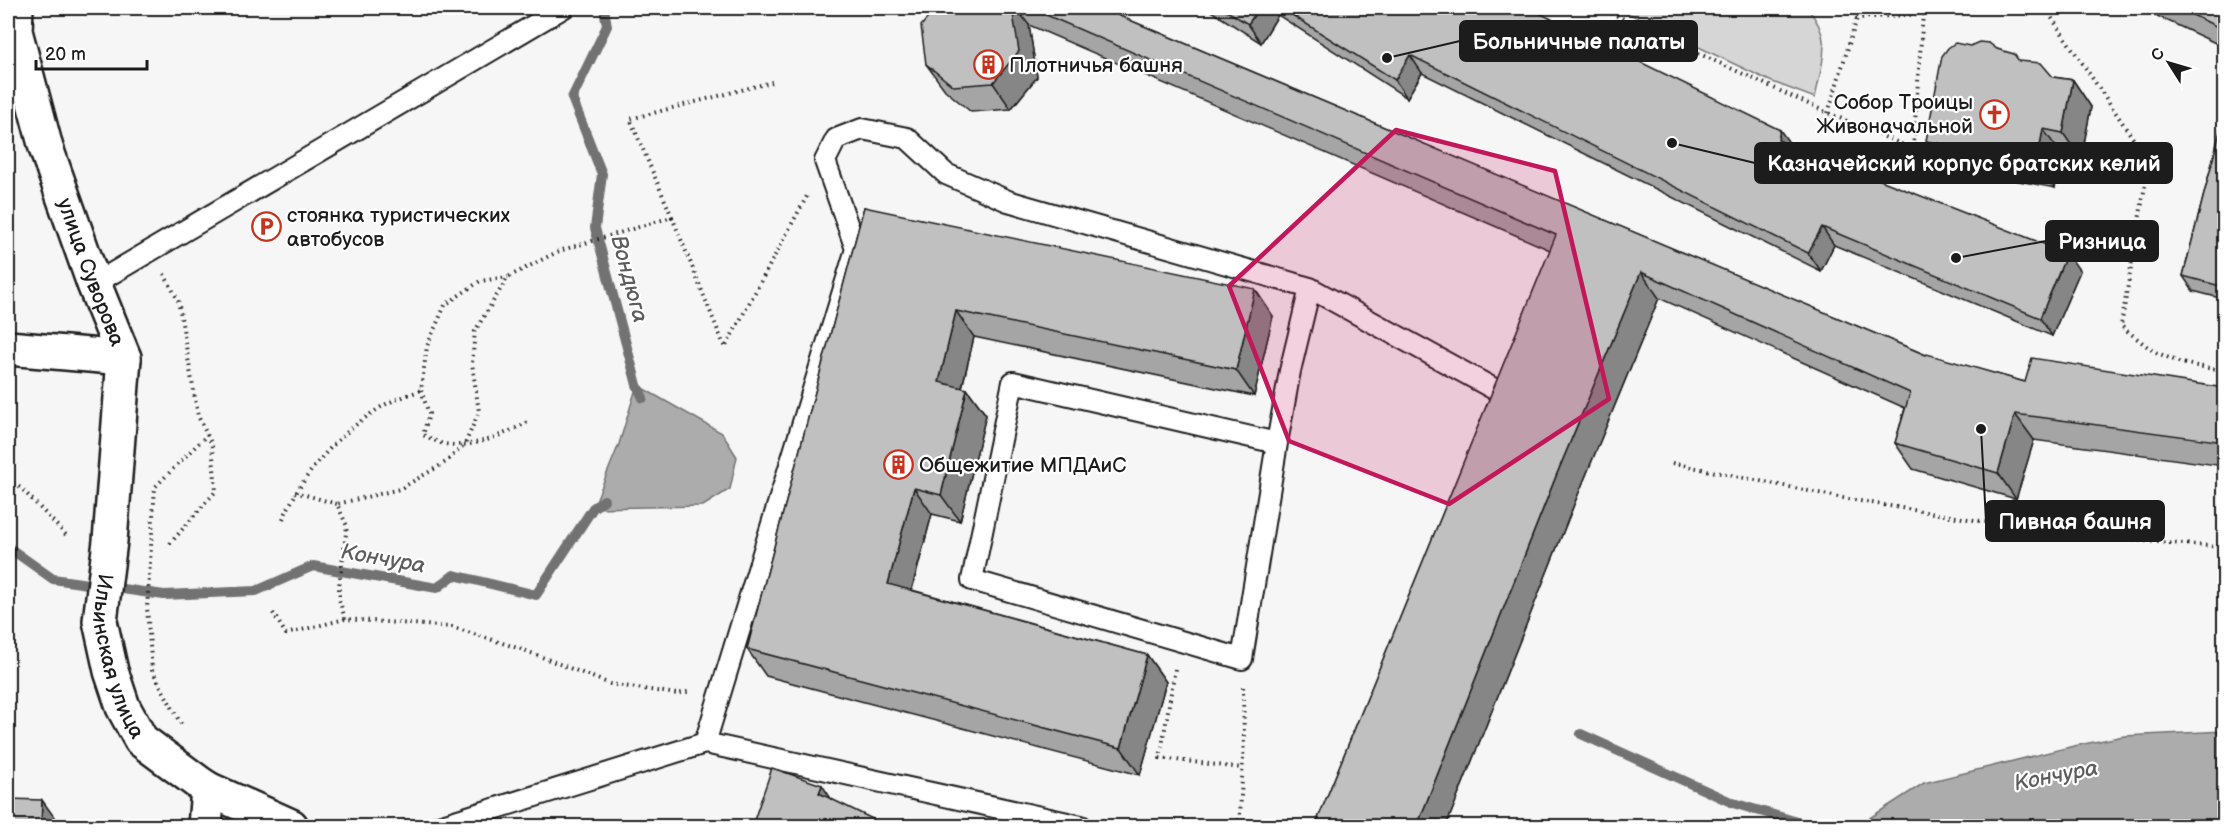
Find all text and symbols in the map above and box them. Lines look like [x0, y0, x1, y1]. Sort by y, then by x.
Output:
callout: Больничные палаты [1460, 21, 1697, 61]
text: Больничные палаты [1473, 29, 1685, 56]
scale bar [36, 33, 147, 71]
north arrow [2139, 33, 2199, 93]
text: 20 m [45, 44, 86, 65]
text: С [2147, 45, 2169, 65]
building icon: Плотничья башня [972, 49, 1004, 81]
place label: Плотничья башня [1009, 53, 1183, 78]
place label: Собор Троицы Живоначальной [1816, 90, 1973, 139]
church icon: Собор Троицы Живоначальной [1978, 98, 2010, 130]
callout: Казначейский корпус братских келий [1755, 143, 2172, 183]
text: Казначейский корпус братских келий [1767, 151, 2161, 178]
street label: улица Суворова [52, 195, 130, 350]
place label: стоянка туристических автобусов [287, 203, 511, 252]
parking icon: стоянка туристических автобусов [250, 211, 282, 243]
callout: Ризница [2046, 221, 2158, 261]
text: Ризница [2058, 229, 2146, 256]
water label: Вондюга [604, 232, 654, 326]
building icon: Общежитие МПДАиС [882, 449, 914, 481]
place label: Общежитие МПДАиС [919, 453, 1127, 478]
callout: Пивная башня [1986, 501, 2164, 541]
text: Пивная башня [1998, 509, 2152, 536]
water label: Кончура [339, 538, 427, 580]
street label: Ильинская улица [87, 572, 150, 743]
water label: Кончура [2012, 755, 2100, 797]

